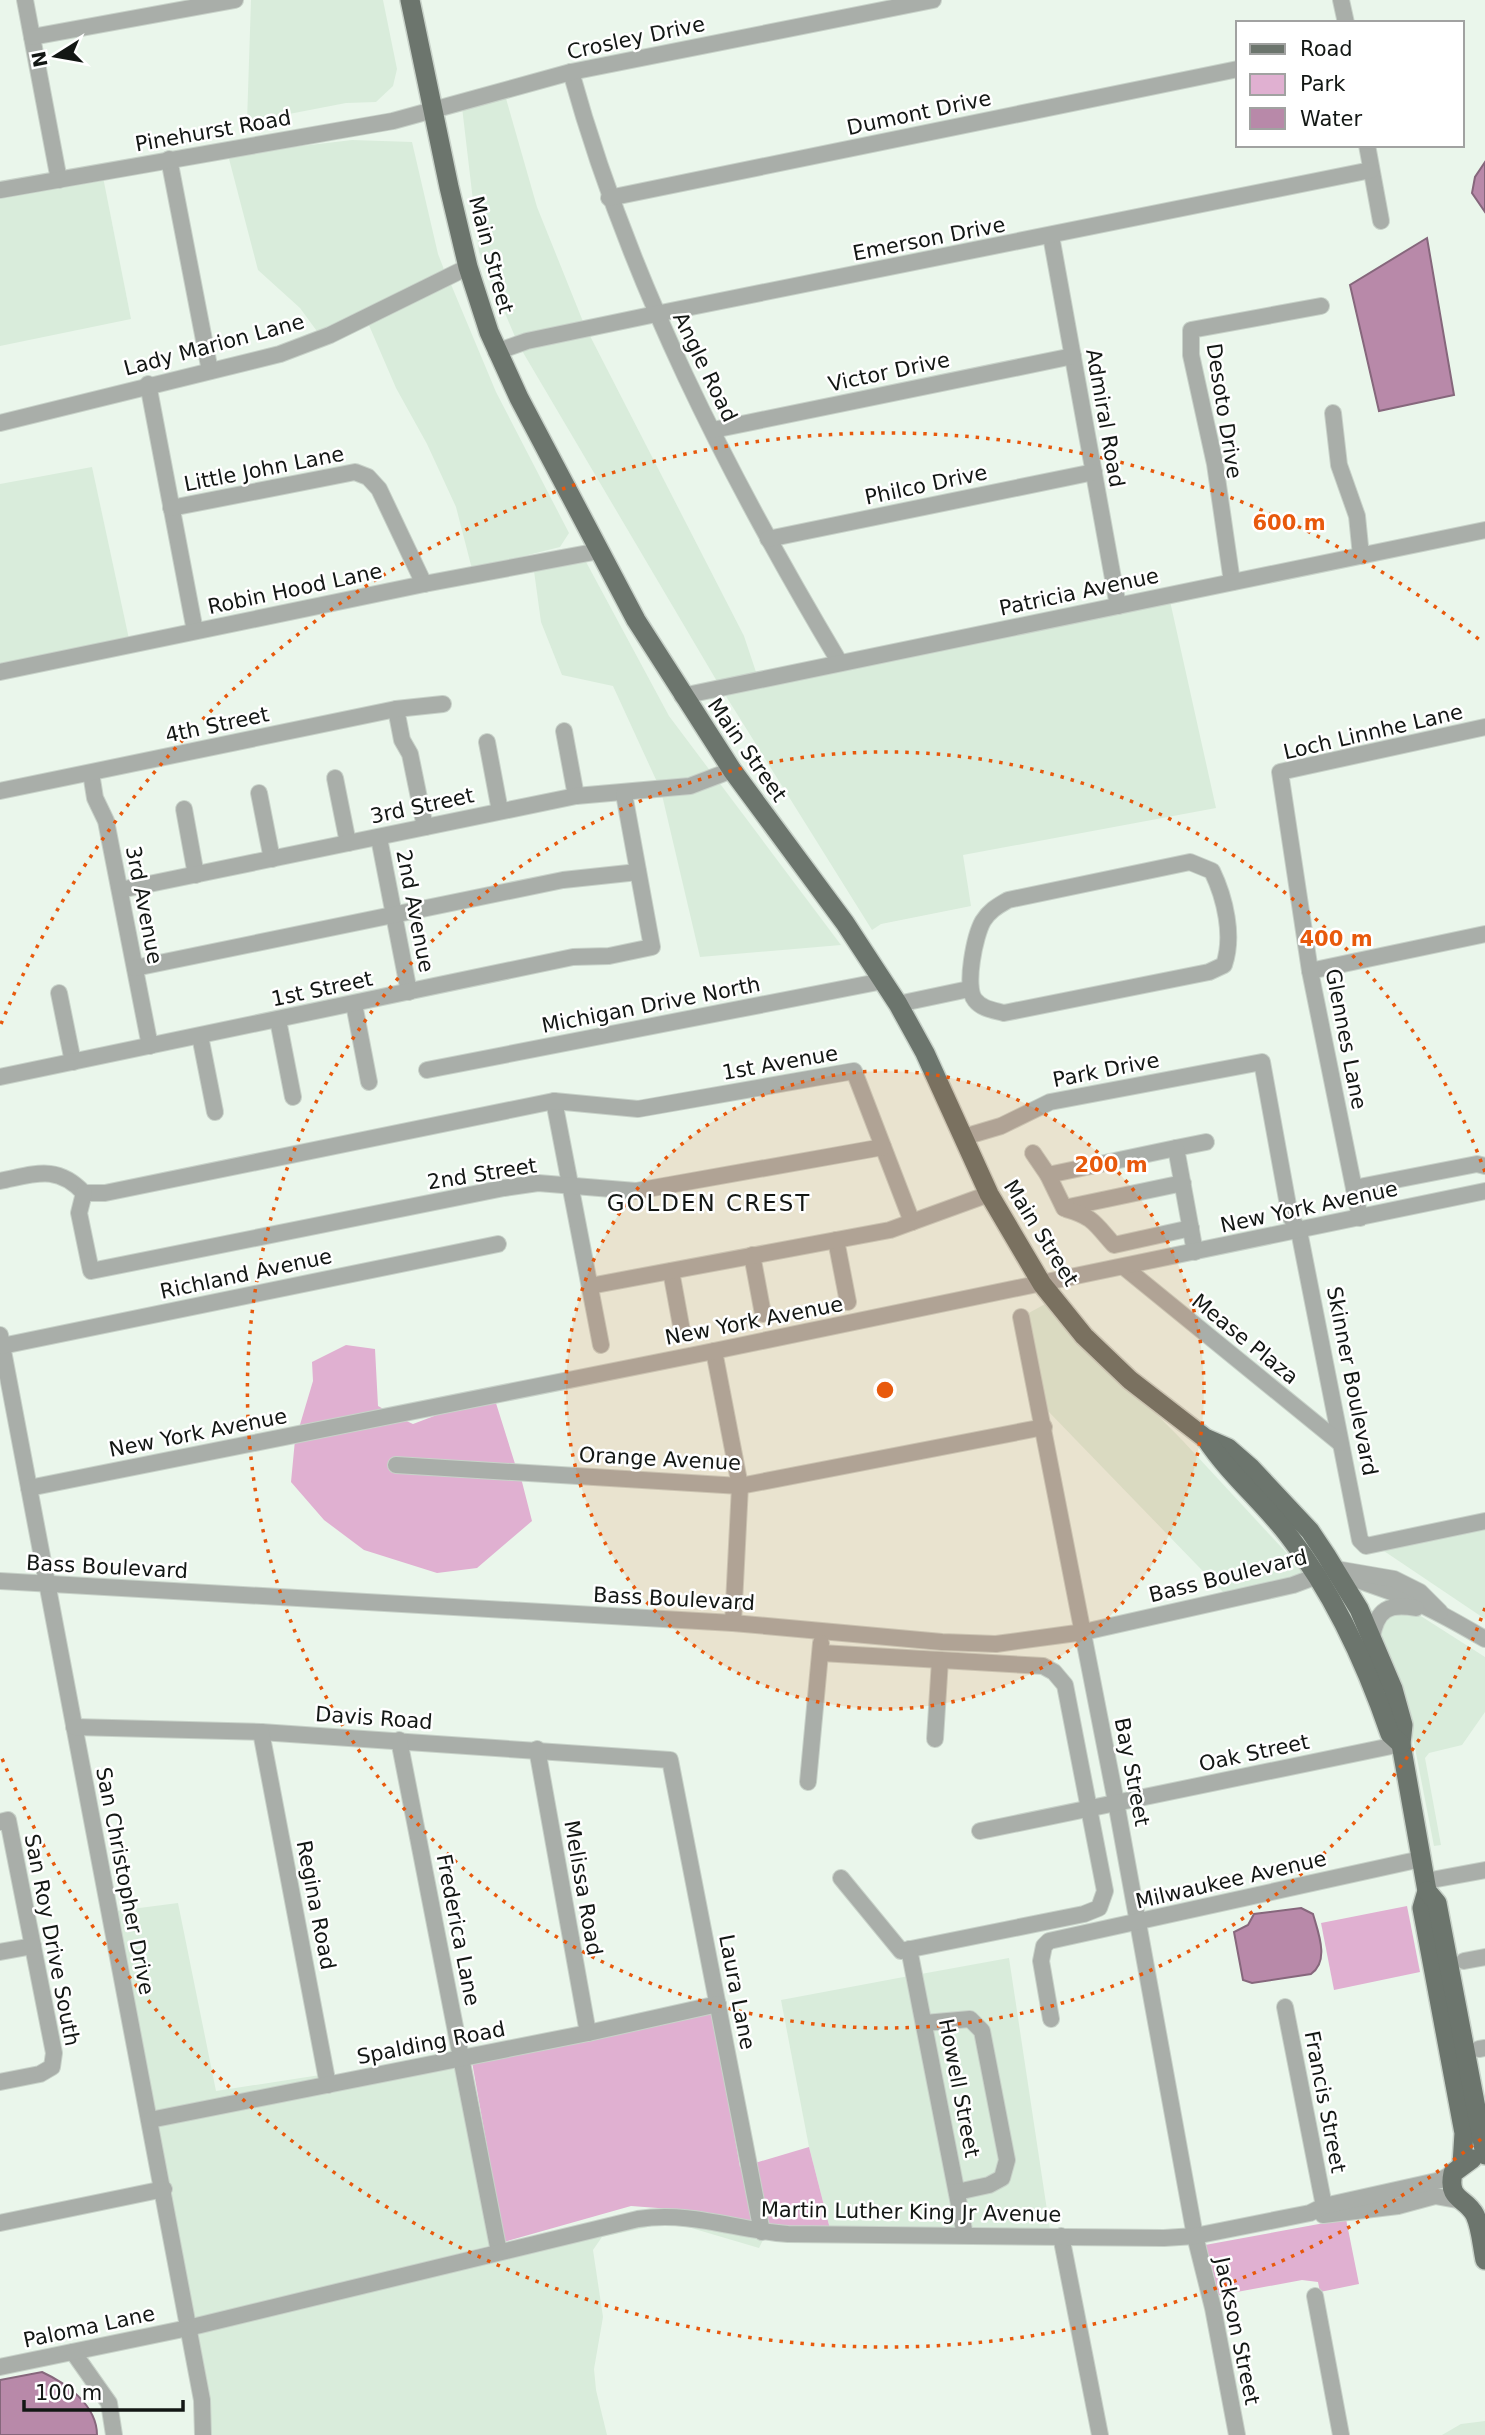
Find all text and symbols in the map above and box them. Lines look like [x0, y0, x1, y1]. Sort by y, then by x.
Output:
street label: Crosley Drive [565, 12, 707, 64]
north arrow [21, 21, 91, 91]
legend [1236, 21, 1464, 147]
text: Road [1300, 37, 1353, 61]
text: N [27, 49, 52, 69]
text: Park [1300, 72, 1346, 96]
street label: Dumont Drive [845, 86, 993, 140]
street label: Pinehurst Road [133, 105, 293, 157]
text: Water [1300, 107, 1362, 131]
street label: Main Street [464, 194, 518, 316]
street label: Emerson Drive [851, 212, 1007, 266]
street label: Angle Road [668, 308, 742, 426]
street label: Lady Marion Lane [121, 309, 307, 381]
street label: Desoto Drive [1201, 342, 1247, 480]
street label: Victor Drive [826, 347, 952, 397]
street label: Admiral Road [1081, 347, 1129, 489]
street label: Little John Lane [182, 442, 346, 496]
street label: Philco Drive [863, 460, 989, 510]
text: 600 m [1252, 511, 1326, 535]
street label: Robin Hood Lane [205, 559, 385, 619]
street label: Patricia Avenue [997, 563, 1161, 621]
street label: Main Street [703, 694, 791, 806]
street label: Loch Linnhe Lane [1281, 700, 1465, 764]
street label: 4th Street [163, 702, 271, 748]
street label: 3rd Street [368, 783, 476, 829]
street label: 3rd Avenue [121, 844, 167, 966]
street label: 2nd Avenue [391, 848, 439, 974]
text: 400 m [1299, 927, 1373, 951]
street label: 1st Street [269, 967, 375, 1011]
street label: Glennes Lane [1321, 967, 1371, 1111]
street label: Michigan Drive North [540, 972, 762, 1038]
street label: 1st Avenue [720, 1041, 840, 1085]
street label: Park Drive [1051, 1048, 1161, 1092]
text: 200 m [1074, 1153, 1148, 1177]
street label: 2nd Street [426, 1154, 538, 1194]
street label: Main Street [999, 1175, 1083, 1291]
street label: New York Avenue [1218, 1176, 1400, 1238]
district label: GOLDEN CREST [607, 1190, 811, 1216]
street label: Richland Avenue [158, 1244, 334, 1304]
street label: Skinner Boulevard [1322, 1284, 1382, 1478]
street label: Mease Plaza [1187, 1289, 1303, 1389]
street label: New York Avenue [663, 1292, 845, 1350]
centre of rings [873, 1378, 897, 1402]
street label: New York Avenue [107, 1404, 289, 1462]
street label: Orange Avenue [578, 1443, 742, 1475]
street label: Bass Boulevard [1146, 1545, 1310, 1607]
street label: Bass Boulevard [25, 1551, 189, 1583]
street label: Bass Boulevard [592, 1583, 756, 1615]
street label: Davis Road [314, 1702, 434, 1734]
street label: Bay Street [1110, 1716, 1154, 1828]
street label: Oak Street [1197, 1730, 1311, 1776]
street label: San Christopher Drive [91, 1765, 159, 1997]
street label: Melissa Road [559, 1819, 607, 1957]
street label: San Roy Drive South [20, 1832, 84, 2048]
street label: Regina Road [292, 1838, 340, 1972]
street label: Milwaukee Avenue [1133, 1846, 1329, 1914]
street label: Frederica Lane [432, 1852, 484, 2008]
street label: Laura Lane [714, 1932, 760, 2052]
street label: Spalding Road [355, 2017, 507, 2069]
street label: Howell Street [934, 2017, 984, 2159]
street label: Francis Street [1299, 2029, 1351, 2175]
street label: Martin Luther King Jr Avenue [761, 2197, 1061, 2227]
street label: Jackson Street [1209, 2253, 1264, 2407]
street label: Paloma Lane [21, 2301, 157, 2353]
scale bar [24, 2368, 184, 2412]
text: 100 m [35, 2381, 102, 2405]

